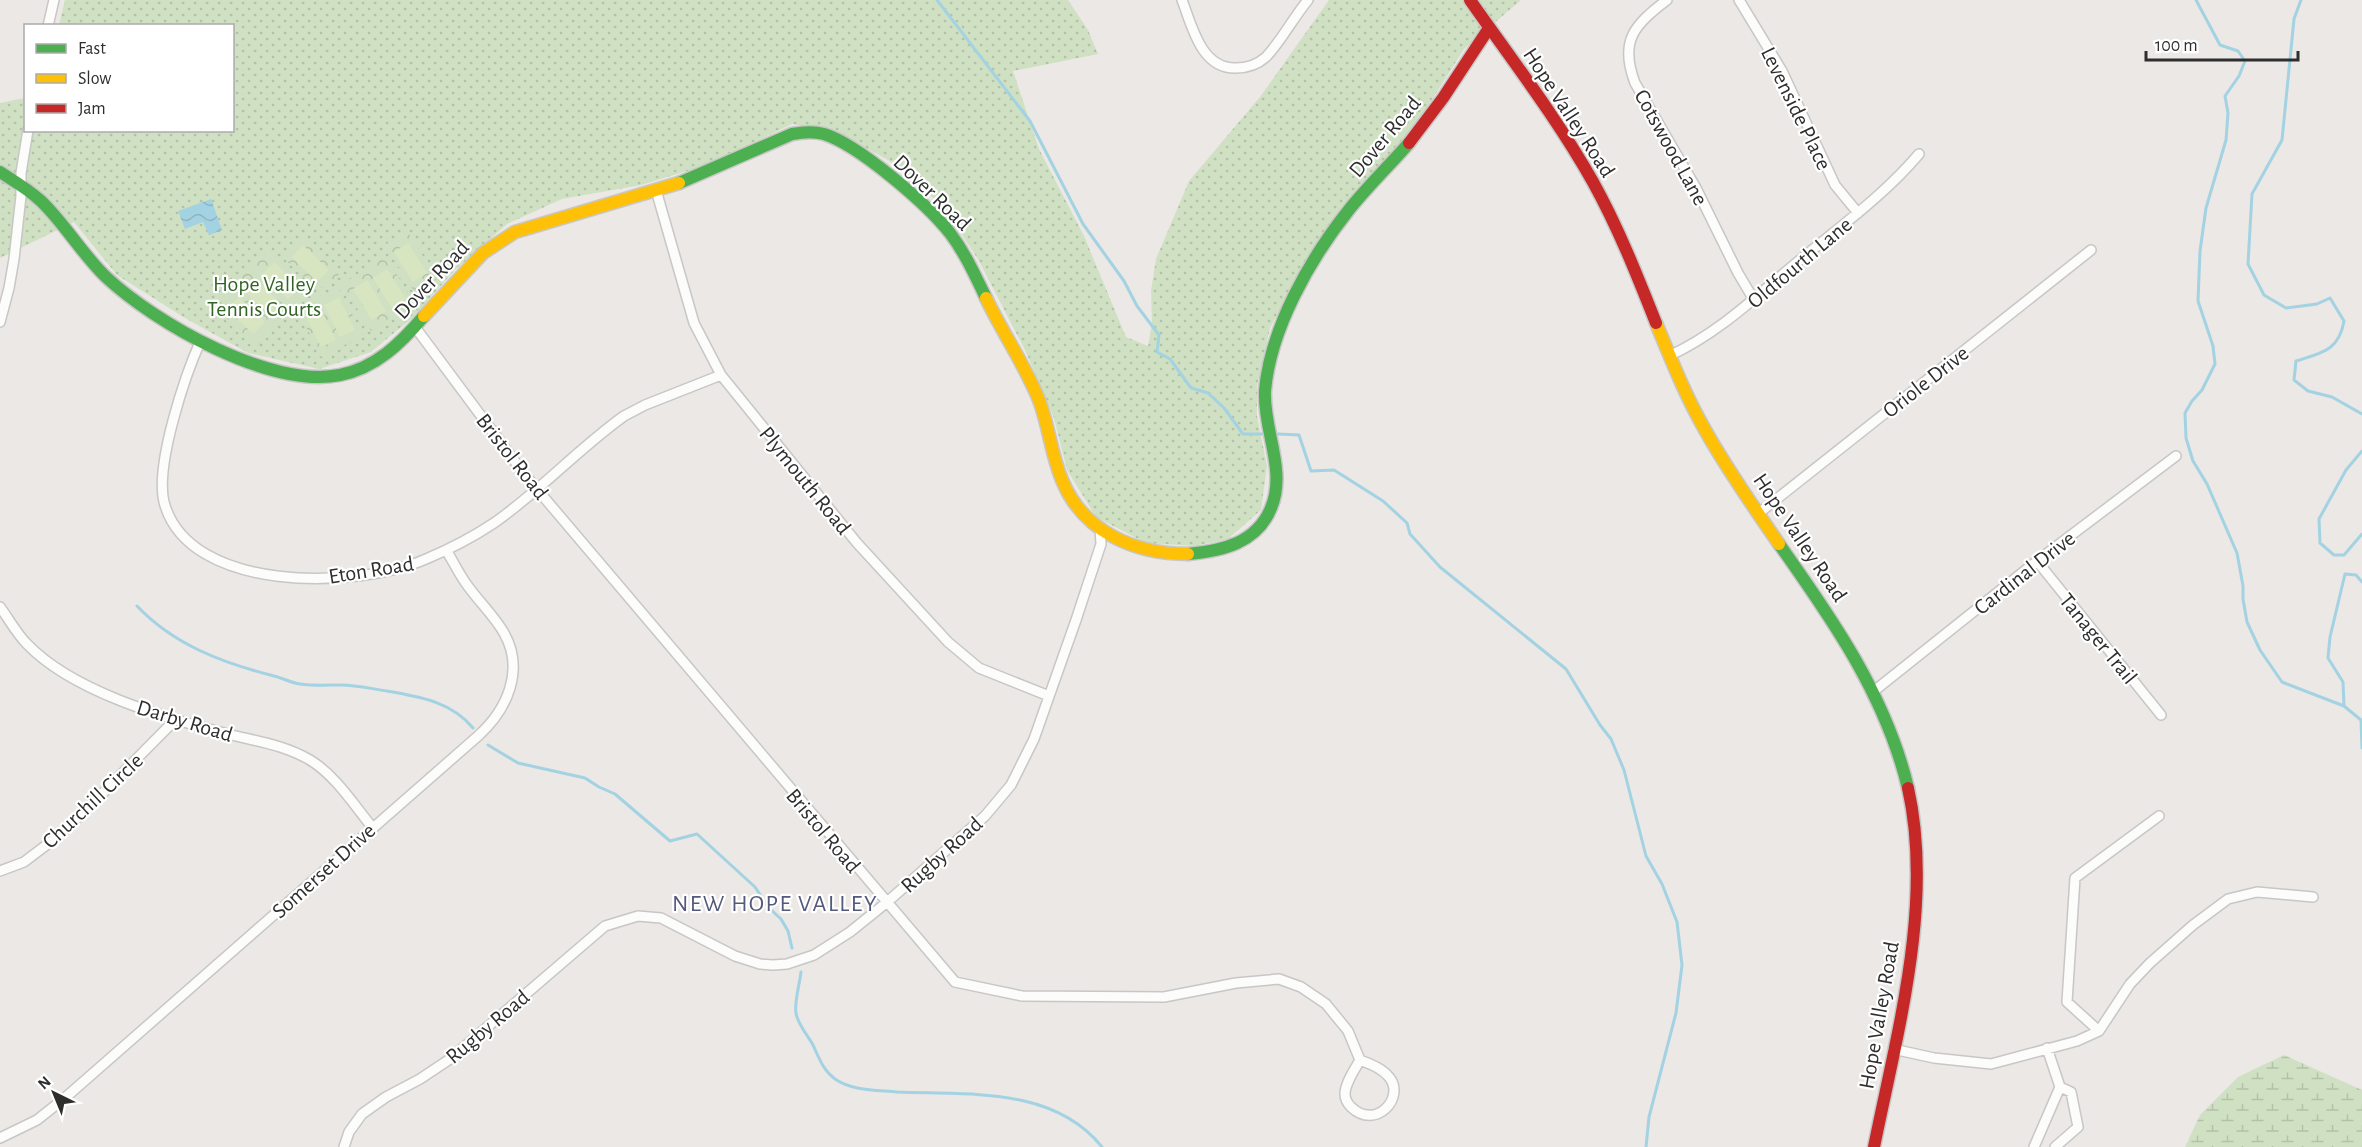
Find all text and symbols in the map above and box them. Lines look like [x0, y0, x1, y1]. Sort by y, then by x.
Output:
legend [24, 24, 234, 132]
scale bar [2146, 24, 2298, 62]
text: 100 m [2155, 37, 2198, 55]
text: Fast [78, 40, 106, 58]
street label: Hope Valley Road [1519, 44, 1619, 181]
street label: Levenside Place [1757, 44, 1835, 173]
text: Slow [78, 70, 111, 88]
street label: Cotswood Lane [1630, 86, 1712, 209]
street label: Dover Road [1345, 92, 1425, 181]
text: Jam [78, 100, 106, 118]
street label: Dover Road [889, 151, 975, 235]
street label: Oldfourth Lane [1743, 213, 1856, 313]
street label: Dover Road [390, 236, 473, 323]
park label: Hope Valley Tennis Courts [207, 273, 321, 320]
street label: Oriole Drive [1879, 342, 1973, 422]
street label: Bristol Road [472, 409, 552, 504]
street label: Plymouth Road [755, 423, 855, 539]
street label: Hope Valley Road [1749, 469, 1851, 606]
street label: Cardinal Drive [1970, 527, 2079, 619]
street label: Eton Road [327, 552, 415, 588]
street label: Tanager Trail [2055, 589, 2141, 688]
street label: Darby Road [134, 696, 235, 746]
street label: Churchill Circle [38, 749, 147, 853]
street label: Bristol Road [782, 784, 865, 877]
street label: Rugby Road [897, 813, 987, 897]
street label: Somerset Drive [268, 819, 379, 922]
district label: NEW HOPE VALLEY [672, 892, 878, 916]
street label: Hope Valley Road [1855, 940, 1903, 1091]
street label: Rugby Road [442, 986, 534, 1068]
north arrow [24, 1063, 84, 1123]
text: N [35, 1073, 54, 1092]

